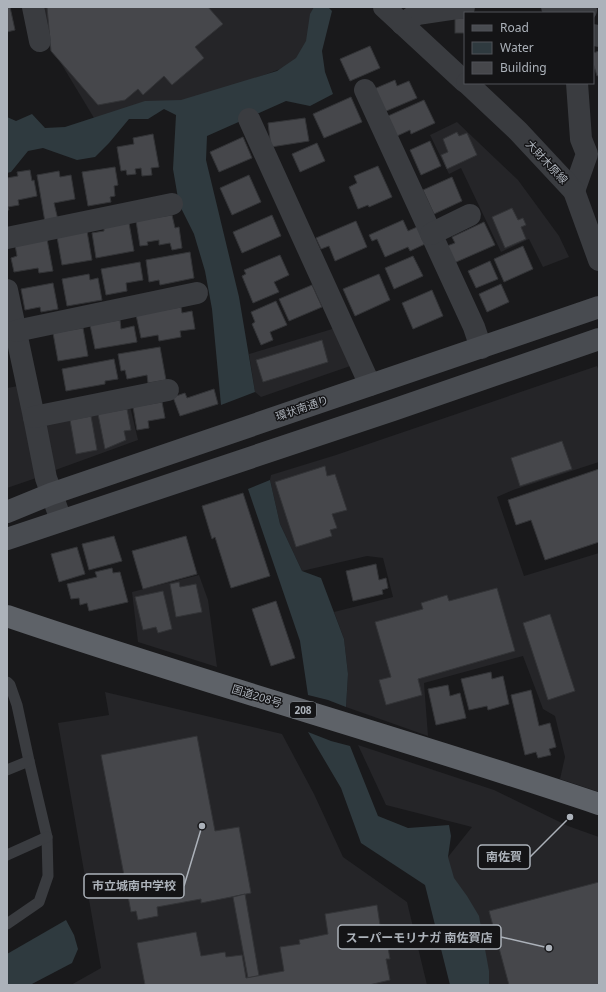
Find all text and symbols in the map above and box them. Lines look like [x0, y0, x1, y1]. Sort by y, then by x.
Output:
legend [464, 12, 594, 84]
text: Road [500, 19, 529, 36]
text: Water [500, 39, 534, 56]
text: Building [500, 59, 547, 76]
street label: 大財木原線 [523, 136, 572, 187]
street label: 環状南通り [273, 391, 330, 424]
street label: 国道208号 [230, 681, 284, 710]
road number: 208 [290, 702, 316, 718]
callout: 南佐賀 [478, 845, 530, 869]
text: 南佐賀 [486, 848, 522, 865]
callout: 市立城南中学校 [84, 874, 184, 898]
text: 市立城南中学校 [92, 877, 176, 894]
callout: スーパーモリナガ 南佐賀店 [338, 925, 501, 949]
text: スーパーモリナガ 南佐賀店 [345, 929, 493, 946]

